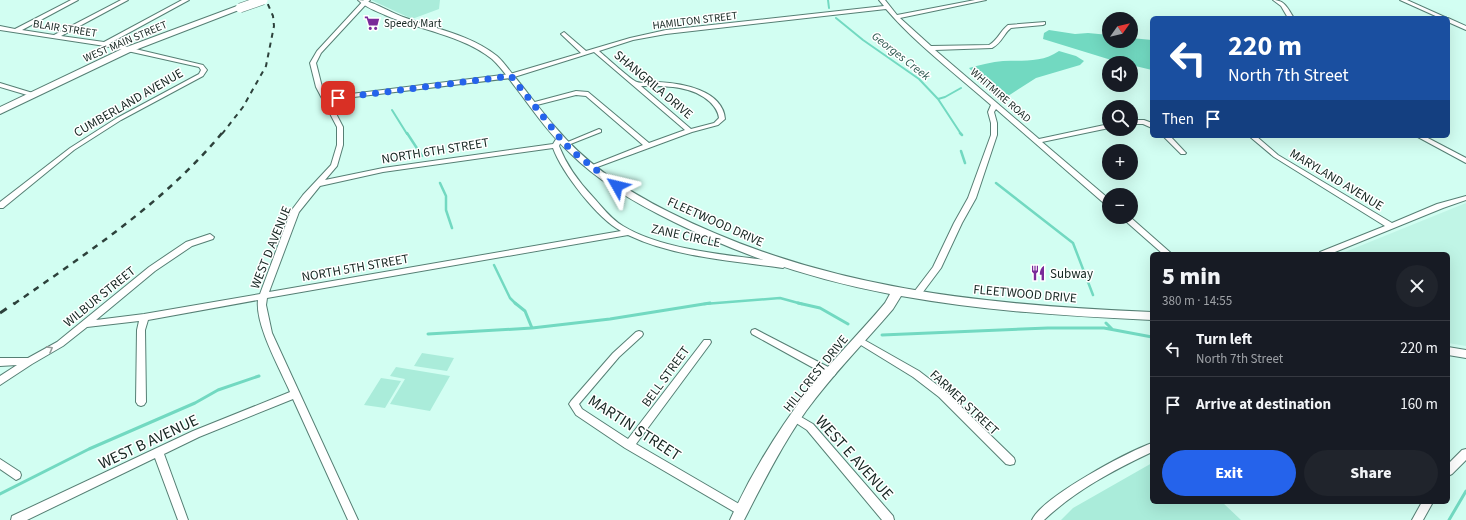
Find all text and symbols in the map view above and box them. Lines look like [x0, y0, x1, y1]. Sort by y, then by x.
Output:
street label: HAMILTON STREET [652, 8, 739, 33]
north arrow [1102, 12, 1138, 48]
map controls [1102, 12, 1138, 224]
supermarket icon: Speedy Mart [363, 14, 381, 32]
street label: BLAIR STREET [32, 16, 98, 41]
place label: Speedy Mart [384, 16, 442, 31]
street label: WEST MAIN STREET [81, 17, 169, 66]
text: 220 m [1228, 26, 1302, 66]
water label: Georges Creek [868, 28, 934, 85]
icon: left [1162, 32, 1214, 84]
street label: SHANGRILA DRIVE [610, 46, 697, 123]
button: sound [1102, 56, 1138, 92]
text: North 7th Street [1228, 63, 1349, 88]
street label: CUMBERLAND AVENUE [71, 64, 187, 142]
street label: WHITMIRE ROAD [967, 65, 1034, 126]
pin [321, 81, 355, 115]
icon: arrive [327, 87, 349, 109]
button: search [1102, 100, 1138, 136]
icon: arrive [1202, 108, 1224, 130]
text: Then [1162, 109, 1194, 130]
street label: NORTH 6TH STREET [380, 134, 490, 168]
button: + [1102, 144, 1138, 180]
street label: MARYLAND AVENUE [1286, 145, 1387, 215]
position arrow [596, 165, 638, 207]
button: − [1102, 188, 1138, 224]
street label: FLEETWOOD DRIVE [665, 193, 767, 251]
street label: WEST D AVENUE [246, 203, 296, 292]
street label: ZANE CIRCLE [649, 220, 722, 252]
street label: NORTH 5TH STREET [300, 250, 410, 286]
text: 5 min [1162, 259, 1221, 294]
street label: WILBUR STREET [60, 262, 139, 331]
restaurant icon: Subway [1029, 264, 1047, 282]
place label: Subway [1050, 265, 1093, 283]
button: close [1396, 265, 1438, 307]
street label: FLEETWOOD DRIVE [972, 281, 1078, 307]
text: 380 m · 14:55 [1162, 292, 1232, 310]
text: Turn left [1196, 329, 1252, 350]
street label: HILLCREST DRIVE [779, 331, 853, 416]
icon: left [1162, 338, 1184, 360]
text: 220 m [1400, 338, 1438, 359]
street label: BELL STREET [638, 342, 694, 411]
one-way arrow [46, 347, 53, 354]
text: North 7th Street [1196, 350, 1283, 368]
street label: FARMER STREET [926, 366, 1003, 439]
street label: MARTIN STREET [584, 390, 686, 466]
icon: arrive [1162, 394, 1184, 416]
text: Arrive at destination [1196, 394, 1331, 415]
text: 160 m [1400, 394, 1438, 415]
street label: WEST B AVENUE [95, 409, 202, 475]
street label: WEST E AVENUE [810, 411, 898, 505]
button: Exit [1162, 450, 1296, 496]
button: Share [1304, 450, 1438, 496]

